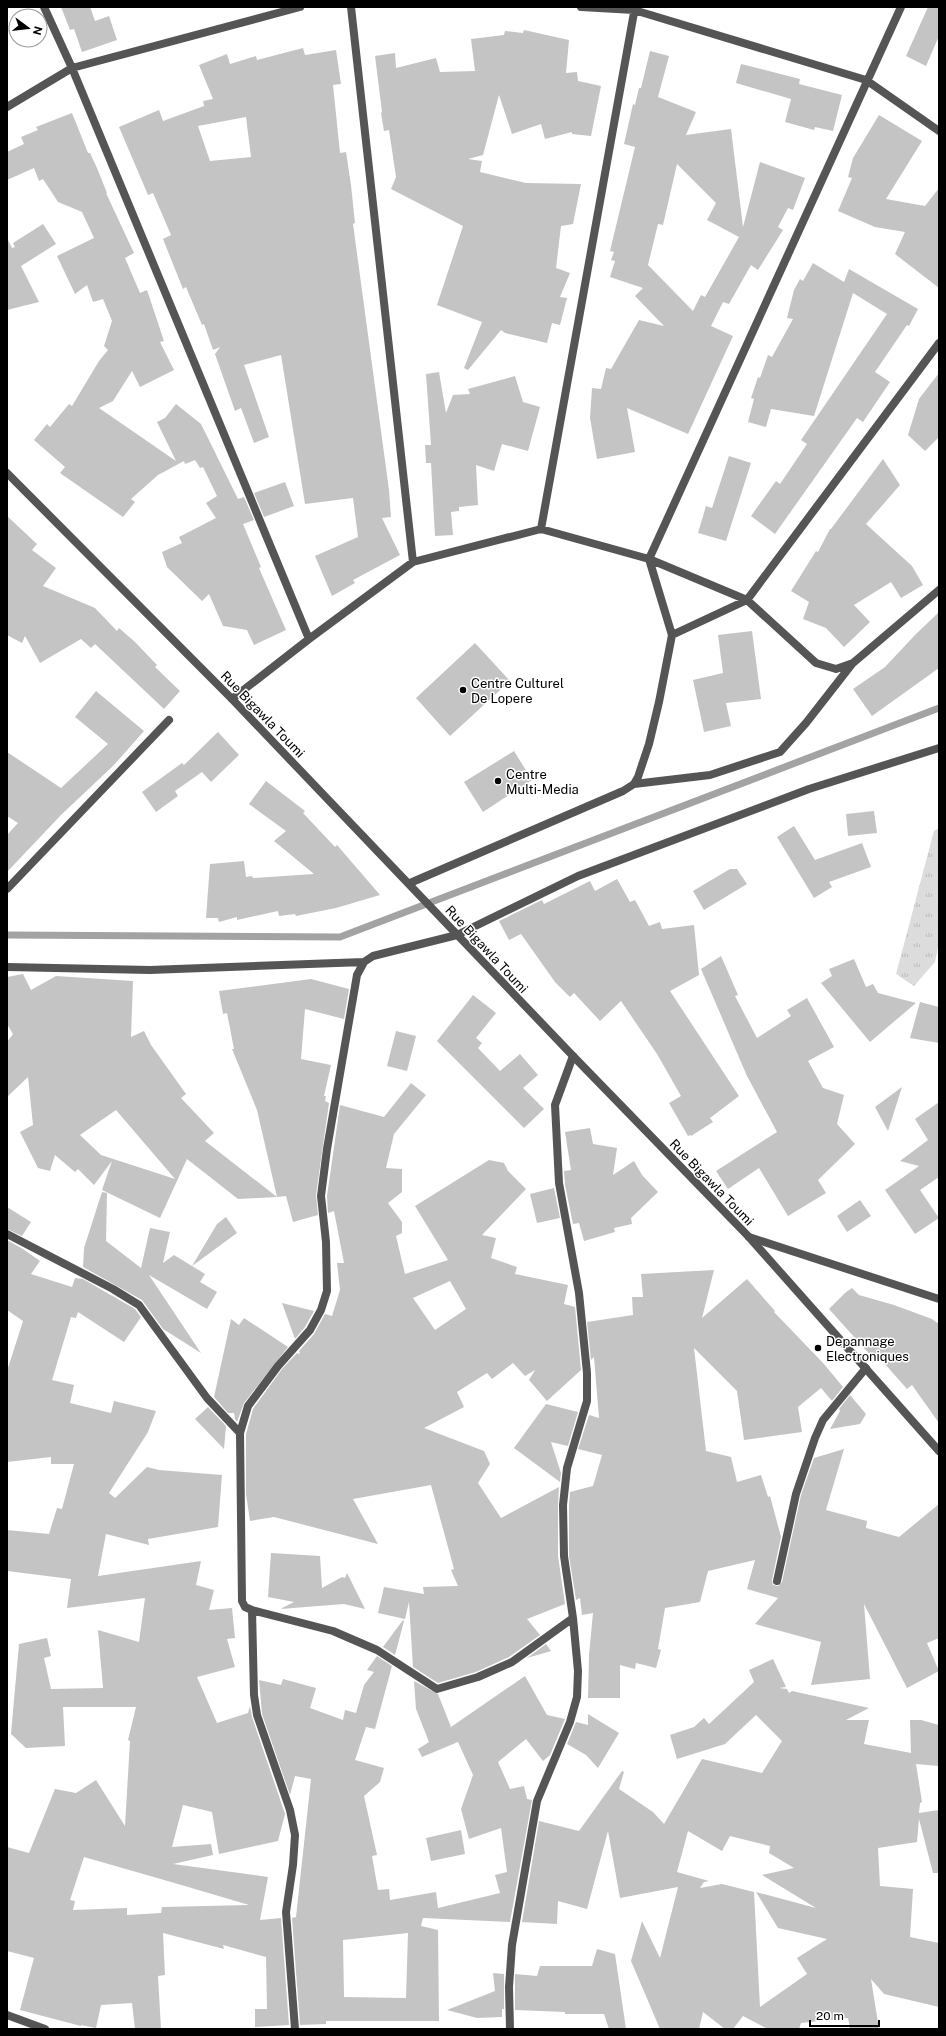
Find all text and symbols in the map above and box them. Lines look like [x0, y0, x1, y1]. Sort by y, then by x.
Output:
north arrow [8, 8, 48, 48]
text: N [31, 25, 45, 36]
street label: Rue Bigawla Toumi [218, 668, 308, 761]
place label: Centre Culturel De Lopere [471, 676, 564, 706]
marker: Centre Culturel De Lopere [458, 685, 468, 695]
place label: Centre Multi-Media [506, 767, 579, 797]
marker: Centre Multi-Media [493, 776, 503, 786]
street label: Rue Bigawla Toumi [442, 903, 531, 996]
street label: Rue Bigawla Toumi [667, 1136, 757, 1229]
place label: Depannage Electroniques [826, 1334, 909, 1364]
marker: Depannage Electroniques [813, 1343, 823, 1353]
scale bar [810, 2002, 879, 2028]
text: 20 m [816, 2009, 844, 2023]

